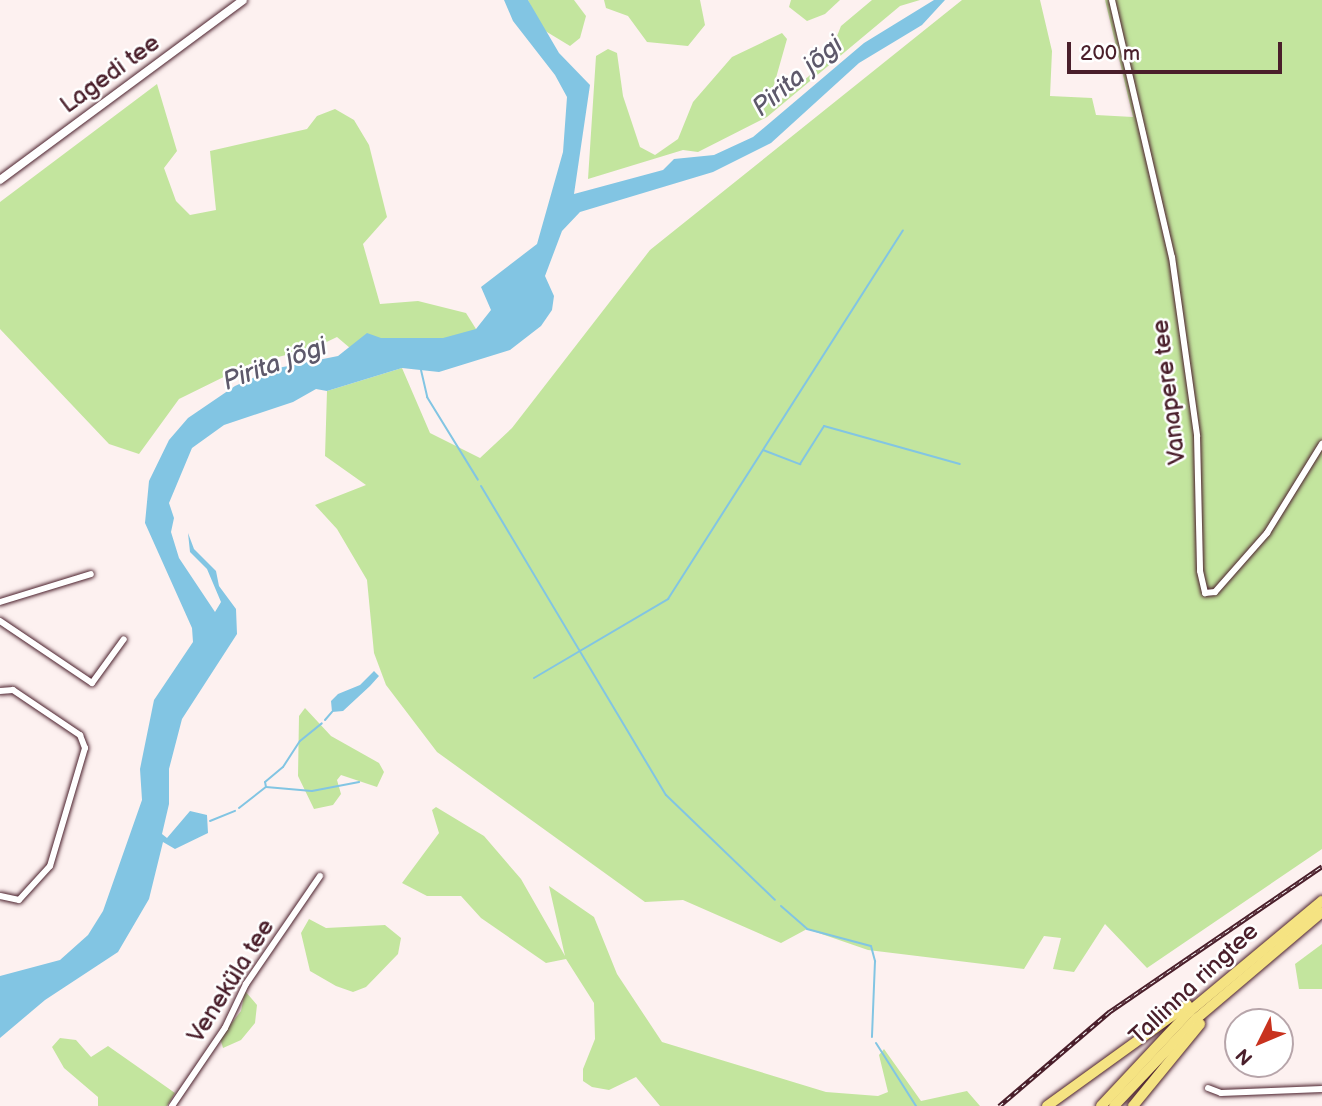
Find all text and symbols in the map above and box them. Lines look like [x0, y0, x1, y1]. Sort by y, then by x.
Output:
street label: Lagedi tee [55, 28, 165, 120]
scale bar [1070, 28, 1285, 72]
water label: Pirita jõgi [746, 30, 850, 124]
text: 200 m [1080, 41, 1140, 66]
street label: Vanapere tee [1146, 318, 1192, 466]
water label: Pirita jõgi [219, 332, 331, 398]
street label: Veneküla tee [182, 914, 280, 1048]
street label: Tallinna ringtee [1124, 917, 1264, 1051]
north arrow [1224, 1008, 1294, 1078]
text: N [1231, 1043, 1258, 1069]

